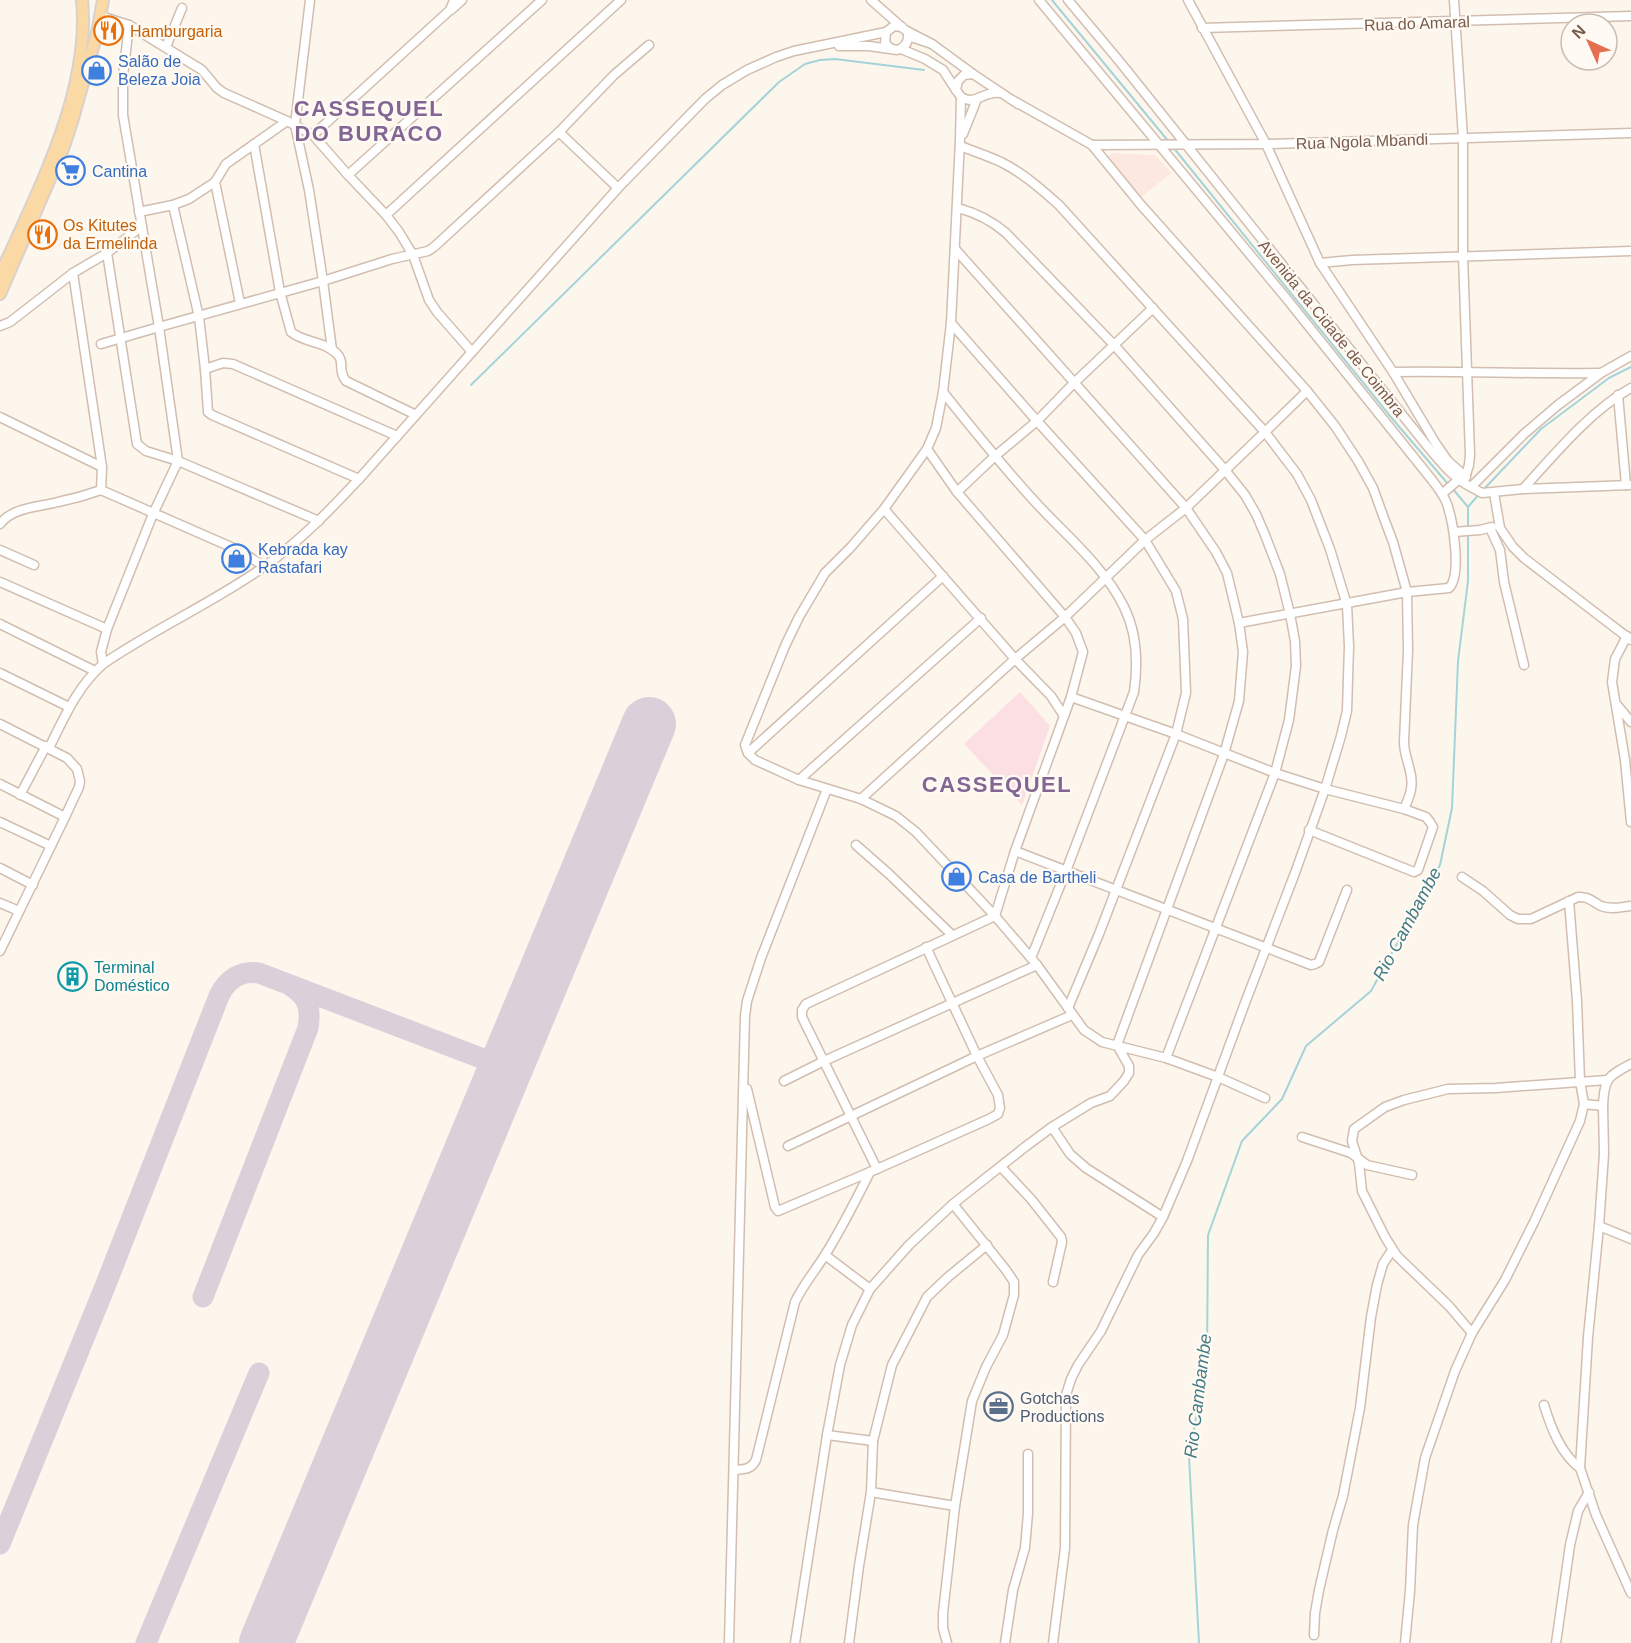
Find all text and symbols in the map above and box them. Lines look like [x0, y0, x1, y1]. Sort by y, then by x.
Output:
north arrow [1559, 12, 1619, 72]
street label: Rua do Amaral [1364, 13, 1470, 34]
restaurant icon: Hamburgaria [93, 15, 125, 47]
text: N [1569, 22, 1589, 42]
place label: Hamburgaria [130, 23, 223, 40]
place label: Salão de Beleza Joia [118, 53, 201, 88]
shop icon: Salão de Beleza Joia [81, 54, 113, 86]
district label: CASSEQUEL DO BURACO [294, 96, 444, 146]
street label: Rua Ngola Mbandi [1295, 131, 1429, 152]
supermarket icon: Cantina [55, 155, 87, 187]
place label: Cantina [92, 163, 147, 180]
place label: Os Kitutes da Ermelinda [63, 217, 157, 252]
restaurant icon: Os Kitutes da Ermelinda [26, 218, 58, 250]
street label: Avenida da Cidade de Coimbra [1255, 237, 1408, 420]
place label: Kebrada kay Rastafari [258, 541, 348, 576]
shop icon: Kebrada kay Rastafari [221, 542, 253, 574]
district label: CASSEQUEL [922, 772, 1072, 797]
shop icon: Casa de Bartheli [941, 861, 973, 893]
water label: Rio Cambambe [1369, 864, 1445, 984]
place label: Casa de Bartheli [978, 869, 1096, 886]
place label: Terminal Doméstico [94, 959, 170, 994]
building icon: Terminal Doméstico [57, 960, 89, 992]
water label: Rio Cambambe [1180, 1333, 1216, 1459]
place label: Gotchas Productions [1020, 1390, 1105, 1425]
office icon: Gotchas Productions [983, 1391, 1015, 1423]

